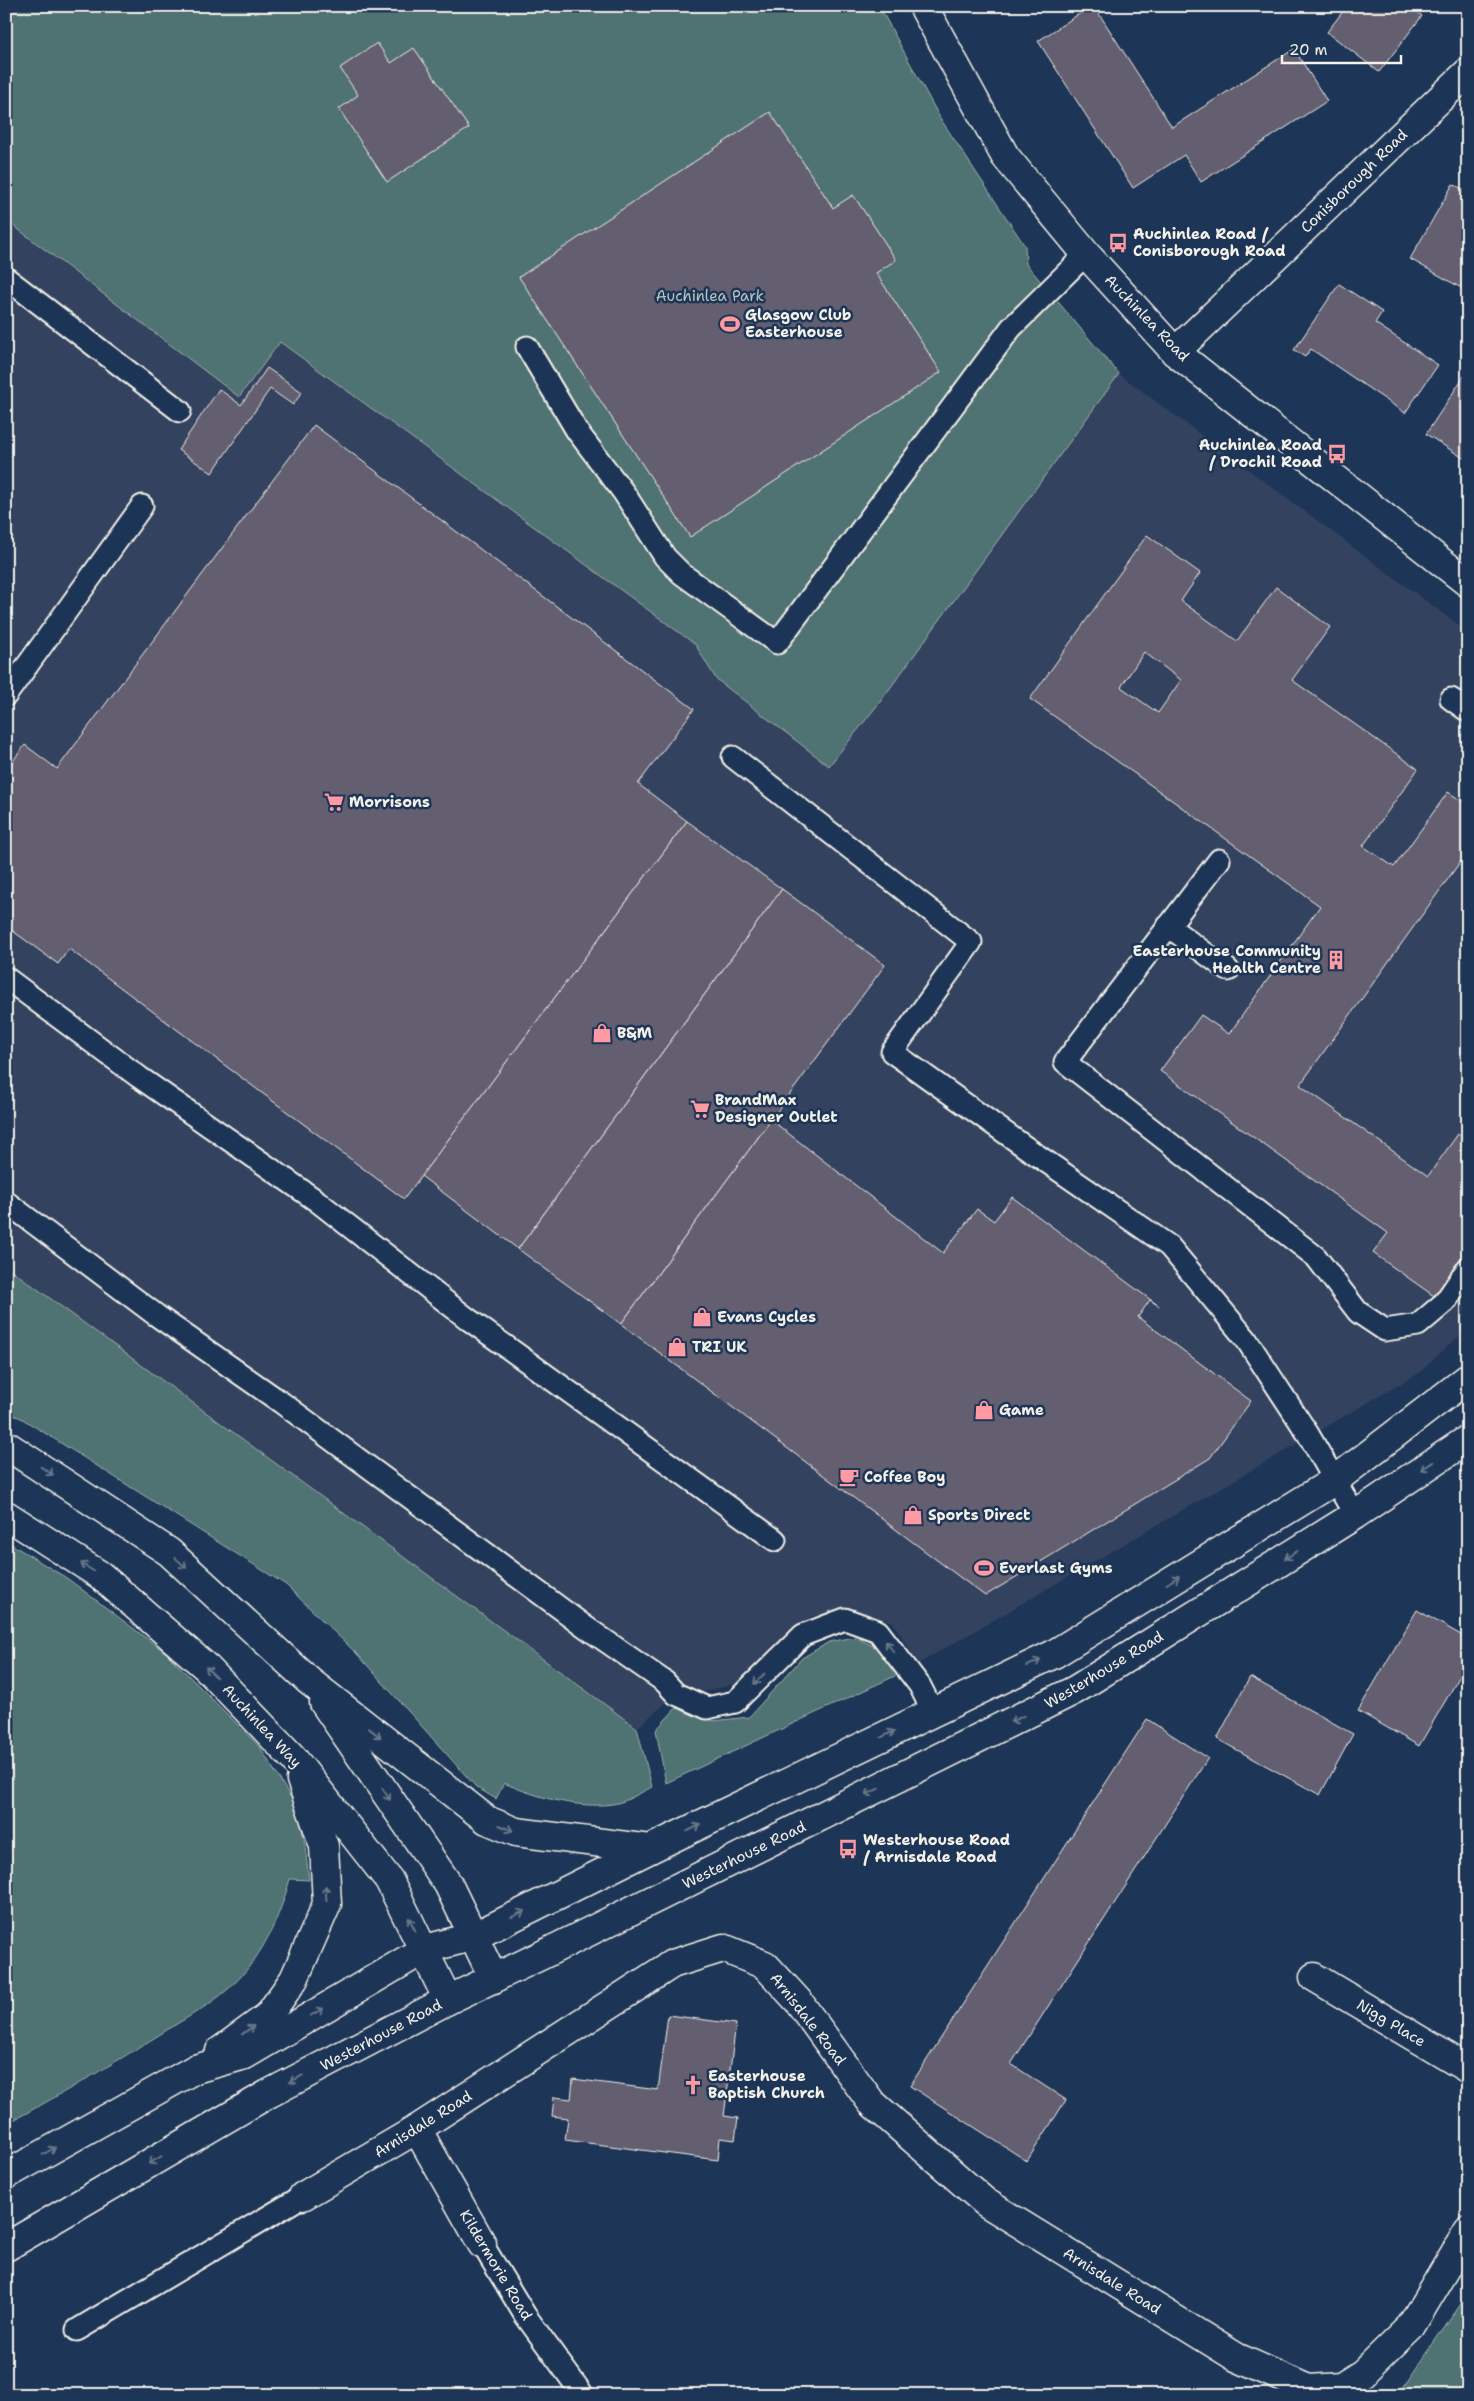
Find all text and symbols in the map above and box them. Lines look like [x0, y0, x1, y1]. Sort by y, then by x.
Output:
scale bar [1282, 32, 1400, 64]
text: 20 m [1289, 40, 1328, 60]
street label: Conisborough Road [1296, 124, 1412, 237]
place label: Auchinlea Road / Conisborough Road [1133, 224, 1286, 261]
bus stop icon: Auchinlea Road / Conisborough Road [1107, 232, 1129, 254]
street label: Auchinlea Road [1100, 270, 1194, 366]
park label: Auchinlea Park [656, 286, 764, 306]
place label: Glasgow Club Easterhouse [745, 305, 851, 342]
sports icon: Glasgow Club Easterhouse [719, 313, 741, 335]
place label: Auchinlea Road / Drochil Road [1199, 435, 1322, 472]
bus stop icon: Auchinlea Road / Drochil Road [1326, 443, 1348, 465]
supermarket icon: Morrisons [323, 791, 345, 813]
place label: Morrisons [349, 792, 430, 812]
place label: Easterhouse Community Health Centre [1132, 941, 1321, 978]
building icon: Easterhouse Community Health Centre [1325, 949, 1347, 971]
shop icon: B&M [591, 1022, 613, 1044]
place label: B&M [617, 1023, 653, 1043]
place label: BrandMax Designer Outlet [715, 1090, 838, 1127]
supermarket icon: BrandMax Designer Outlet [689, 1098, 711, 1120]
shop icon: Evans Cycles [691, 1306, 713, 1328]
place label: Evans Cycles [717, 1307, 816, 1327]
shop icon: TRI UK [666, 1336, 688, 1358]
place label: TRI UK [692, 1337, 747, 1357]
shop icon: Game [973, 1399, 995, 1421]
place label: Game [999, 1400, 1044, 1420]
one-way arrow [1421, 1461, 1435, 1471]
one-way arrow [40, 1466, 54, 1477]
cafe icon: Coffee Boy [838, 1466, 860, 1488]
place label: Coffee Boy [864, 1467, 945, 1487]
shop icon: Sports Direct [902, 1504, 924, 1526]
place label: Sports Direct [928, 1505, 1030, 1525]
one-way arrow [1285, 1550, 1299, 1560]
one-way arrow [175, 1557, 188, 1569]
sports icon: Everlast Gyms [973, 1557, 995, 1579]
place label: Everlast Gyms [999, 1558, 1113, 1578]
one-way arrow [81, 1561, 95, 1571]
one-way arrow [1166, 1575, 1180, 1585]
street label: Westerhouse Road [1041, 1626, 1168, 1713]
one-way arrow [885, 1641, 896, 1654]
one-way arrow [1026, 1658, 1041, 1668]
one-way arrow [205, 1666, 217, 1678]
one-way arrow [753, 1673, 765, 1685]
street label: Auchinlea Way [218, 1680, 306, 1772]
one-way arrow [1010, 1715, 1025, 1724]
one-way arrow [368, 1727, 381, 1738]
one-way arrow [880, 1729, 895, 1739]
one-way arrow [381, 1786, 391, 1800]
one-way arrow [864, 1787, 879, 1797]
street label: Westerhouse Road [679, 1816, 810, 1894]
one-way arrow [686, 1822, 701, 1832]
one-way arrow [498, 1823, 513, 1833]
place label: Westerhouse Road / Arnisdale Road [863, 1830, 1010, 1867]
bus stop icon: Westerhouse Road / Arnisdale Road [837, 1838, 859, 1860]
one-way arrow [322, 1885, 331, 1901]
one-way arrow [510, 1909, 525, 1919]
one-way arrow [407, 1917, 416, 1932]
street label: Arnisdale Road [766, 1969, 851, 2070]
street label: Westerhouse Road [317, 1994, 446, 2076]
street label: Nigg Place [1353, 1995, 1429, 2051]
one-way arrow [310, 2007, 325, 2017]
one-way arrow [241, 2025, 255, 2036]
place label: Easterhouse Baptish Church [708, 2066, 825, 2103]
one-way arrow [289, 2074, 304, 2084]
church icon: Easterhouse Baptish Church [682, 2074, 704, 2096]
street label: Arnisdale Road [370, 2086, 476, 2162]
one-way arrow [41, 2145, 55, 2155]
one-way arrow [149, 2155, 163, 2165]
street label: Kildermorie Road [455, 2206, 537, 2324]
street label: Arnisdale Road [1059, 2243, 1165, 2319]

